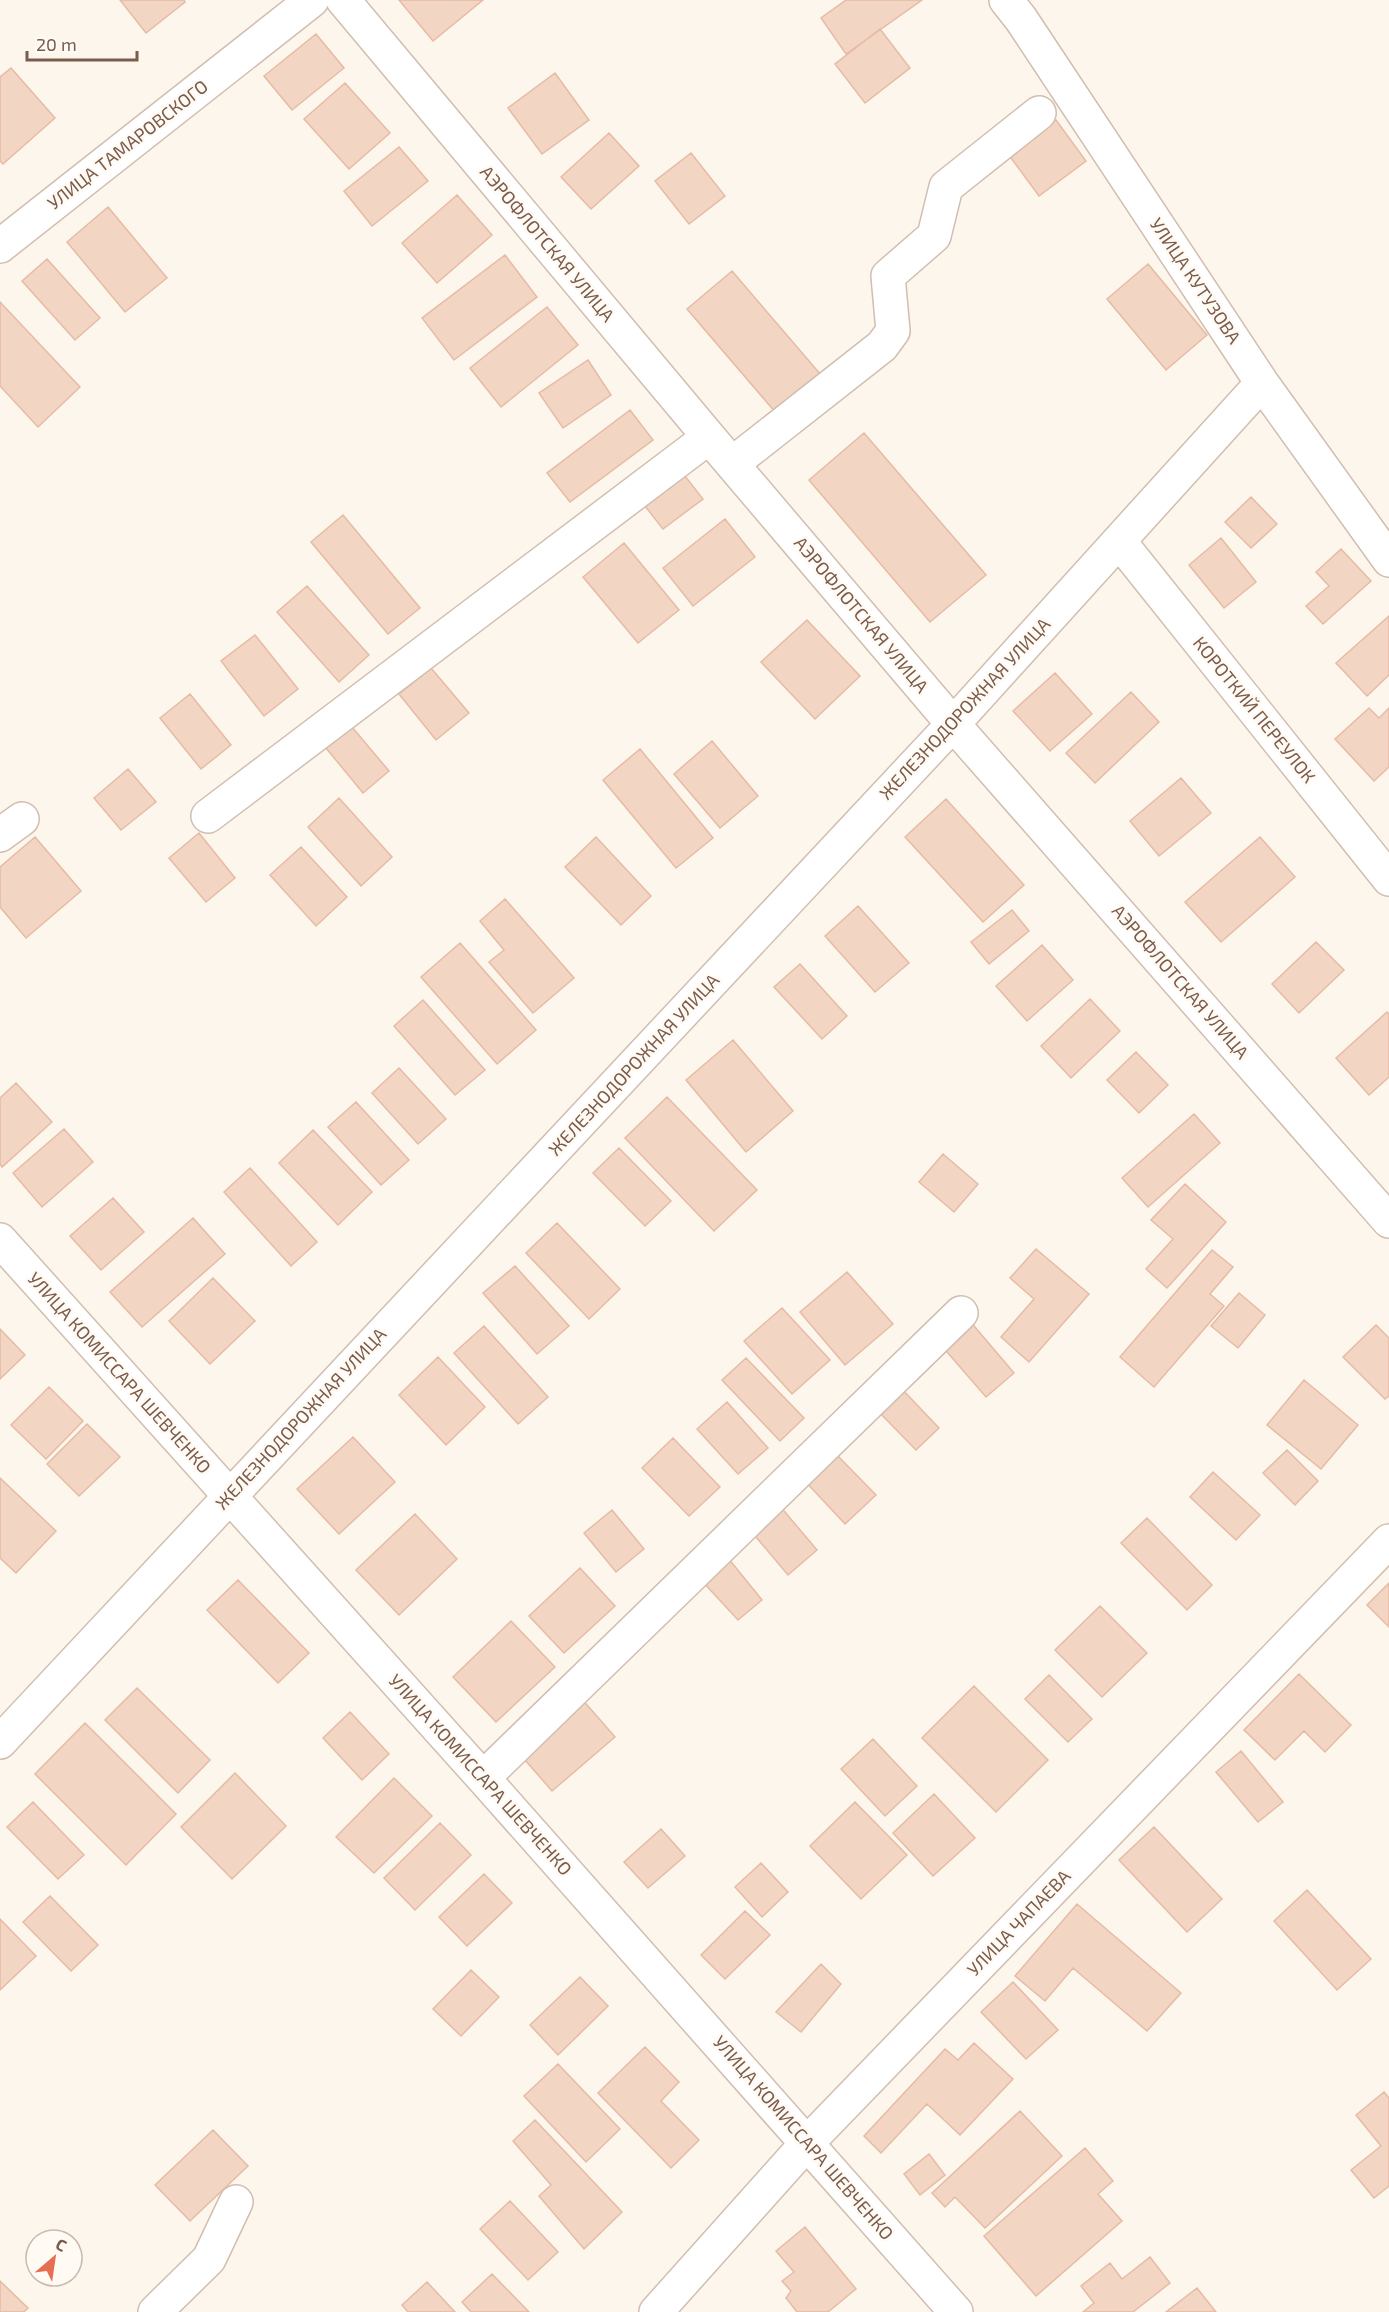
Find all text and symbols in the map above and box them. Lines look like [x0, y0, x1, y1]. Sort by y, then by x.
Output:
scale bar [27, 24, 136, 62]
text: 20 m [36, 33, 77, 55]
street label: УЛИЦА ТАМАРОВСКОГО [43, 75, 212, 214]
street label: АЭРОФЛОТСКАЯ УЛИЦА [476, 161, 620, 327]
street label: УЛИЦА КУТУЗОВА [1146, 213, 1246, 348]
street label: АЭРОФЛОТСКАЯ УЛИЦА [790, 532, 934, 698]
street label: ЖЕЛЕЗНОДОРОЖНАЯ УЛИЦА [874, 612, 1055, 804]
street label: КОРОТКИЙ ПЕРЕУЛОК [1189, 632, 1321, 787]
street label: АЭРОФЛОТСКАЯ УЛИЦА [1108, 900, 1254, 1064]
street label: ЖЕЛЕЗНОДОРОЖНАЯ УЛИЦА [543, 968, 724, 1160]
street label: УЛИЦА КОМИССАРА ШЕВЧЕНКО [23, 1267, 216, 1478]
street label: ЖЕЛЕЗНОДОРОЖНАЯ УЛИЦА [210, 1322, 391, 1514]
street label: УЛИЦА КОМИССАРА ШЕВЧЕНКО [384, 1669, 577, 1880]
street label: УЛИЦА ЧАПАЕВА [962, 1864, 1075, 1980]
street label: УЛИЦА КОМИССАРА ШЕВЧЕНКО [709, 2031, 898, 2244]
north arrow [24, 2228, 84, 2288]
text: С [53, 2234, 70, 2255]

